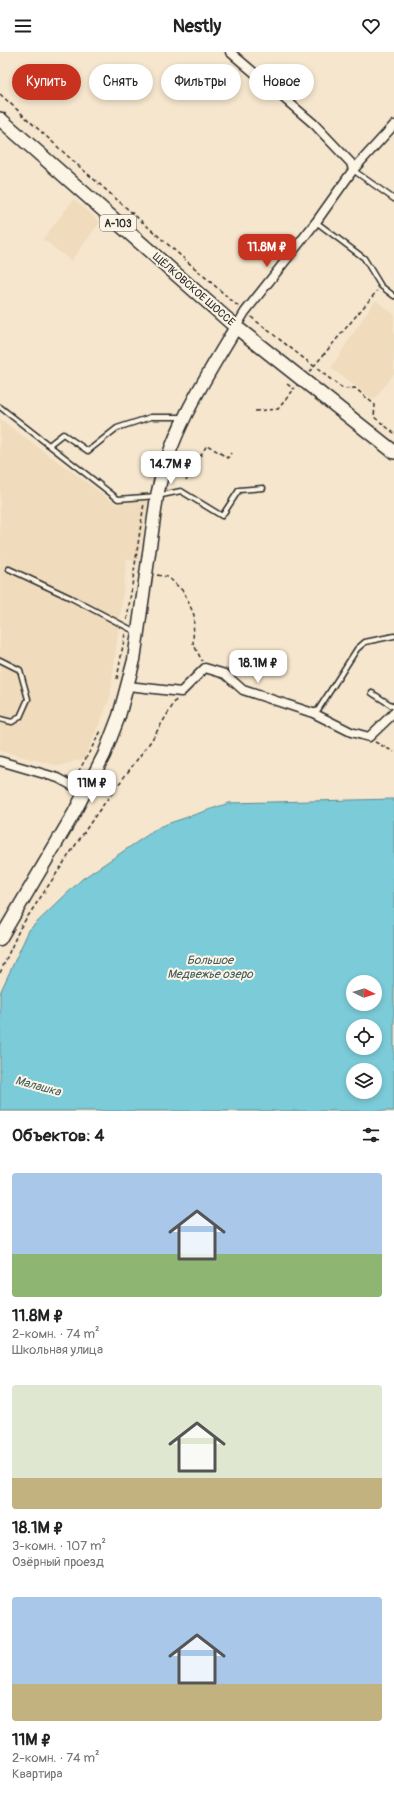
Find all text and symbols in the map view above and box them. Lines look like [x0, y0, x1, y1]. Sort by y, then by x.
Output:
icon: menu [12, 15, 34, 37]
text: Nestly [173, 15, 221, 38]
icon: heart [360, 15, 382, 37]
chip: Купить [12, 64, 81, 100]
chip: Снять [89, 64, 153, 100]
chip: Фильтры [161, 64, 241, 100]
chip: Новое [249, 64, 314, 100]
road number: А-103 [100, 215, 136, 231]
pin: 11.8M ₽ [230, 234, 304, 268]
text: 11.8M ₽ [247, 239, 287, 255]
street label: ЩЁЛКОВСКОЕ ШОССЕ [150, 250, 238, 329]
pin: 14.7M ₽ [134, 451, 208, 485]
text: 14.7M ₽ [150, 456, 192, 472]
pin: 18.1M ₽ [221, 650, 295, 684]
text: 18.1M ₽ [238, 655, 278, 671]
pin: 11M ₽ [64, 770, 120, 804]
text: 11M ₽ [77, 775, 107, 791]
water label: Большое Медвежье озеро [167, 953, 254, 982]
north arrow [346, 975, 382, 1011]
map controls [346, 975, 382, 1099]
button: locate [346, 1019, 382, 1055]
button: layers [346, 1063, 382, 1099]
water label: Малашка [14, 1073, 64, 1100]
icon: filters [360, 1124, 382, 1146]
text: Объектов: 4 [12, 1125, 104, 1146]
icon: home [161, 1199, 233, 1271]
text: 11.8M ₽ [12, 1305, 64, 1326]
text: 2-комн. · 74 m² [12, 1326, 99, 1342]
text: Школьная улица [12, 1342, 103, 1358]
icon: home [161, 1411, 233, 1483]
text: 18.1M ₽ [12, 1517, 64, 1538]
text: 3-комн. · 107 m² [12, 1538, 106, 1554]
text: Озёрный проезд [12, 1554, 104, 1570]
icon: home [161, 1623, 233, 1695]
text: 11M ₽ [12, 1729, 51, 1750]
text: 2-комн. · 74 m² [12, 1750, 99, 1766]
text: Квартира [12, 1766, 63, 1782]

